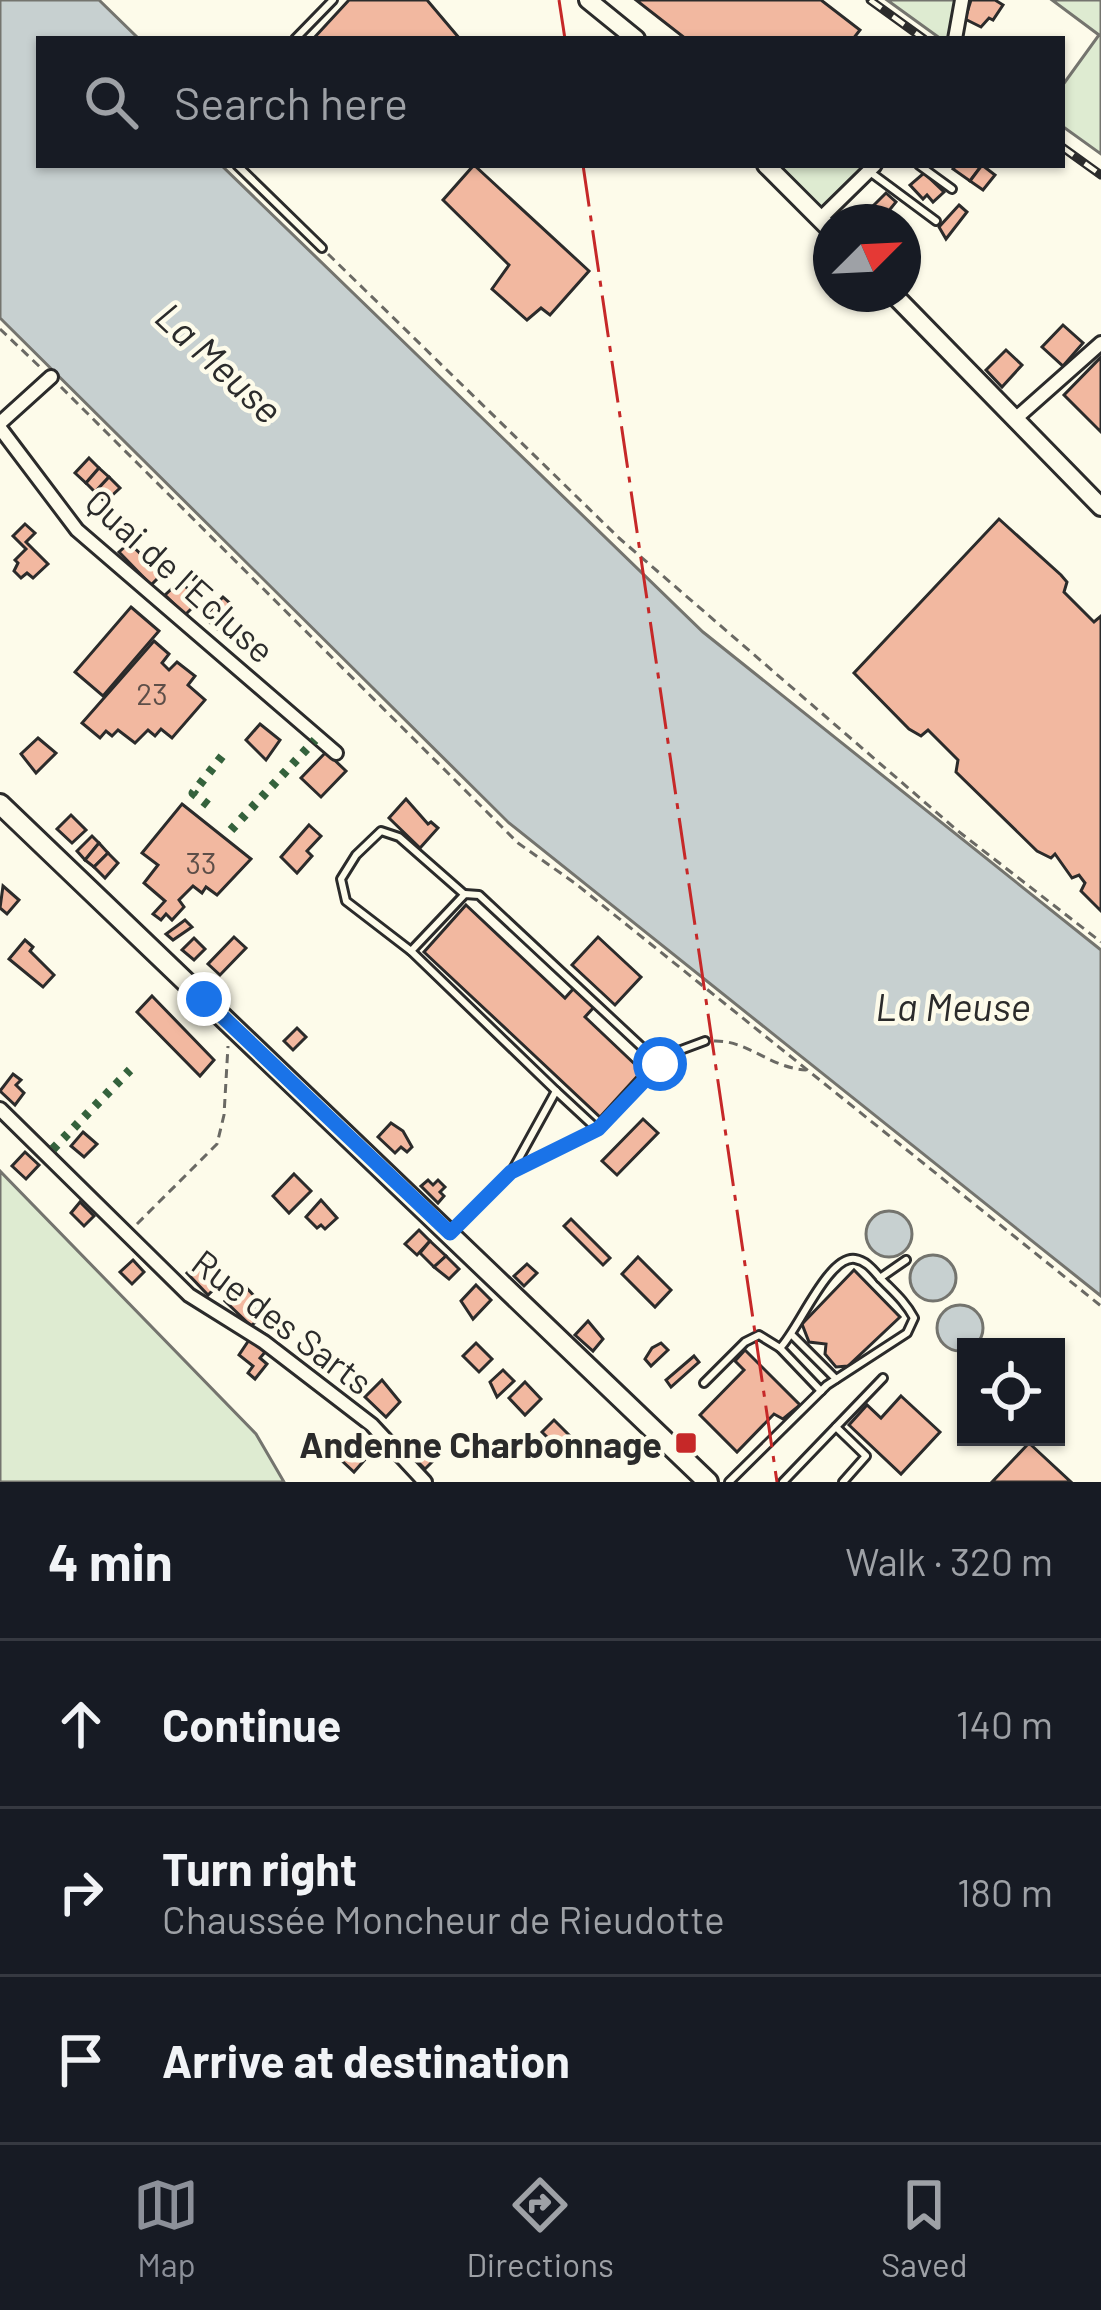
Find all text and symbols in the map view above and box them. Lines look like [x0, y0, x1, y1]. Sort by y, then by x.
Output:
search box [36, 36, 1065, 168]
icon: search [78, 69, 144, 135]
text: Search here [174, 75, 408, 129]
north arrow [813, 204, 921, 312]
water label: La Meuse [147, 292, 293, 432]
street label: Quai de l'Ecluse [78, 479, 284, 671]
house number: 23 [136, 675, 168, 711]
house number: 33 [186, 844, 216, 880]
route end [177, 972, 231, 1026]
water label: La Meuse [875, 982, 1031, 1029]
route start [633, 1037, 687, 1091]
street label: Rue des Sarts [185, 1239, 381, 1403]
map controls [957, 1338, 1065, 1446]
button: locate [957, 1338, 1065, 1446]
place label: Andenne Charbonnage [299, 1422, 662, 1465]
marker: Andenne Charbonnage [673, 1430, 699, 1456]
text: 4 min [48, 1530, 173, 1591]
text: Walk · 320 m [845, 1537, 1053, 1584]
icon: ahead [48, 1691, 114, 1757]
text: Continue [162, 1697, 341, 1751]
text: 140 m [956, 1700, 1053, 1747]
text: Turn right [162, 1841, 357, 1895]
icon: right [48, 1859, 114, 1925]
text: 180 m [957, 1868, 1053, 1915]
text: Chaussée Moncheur de Rieudotte [162, 1895, 725, 1942]
icon: arrive [48, 2027, 114, 2093]
text: Arrive at destination [162, 2033, 570, 2087]
tab: Map [133, 2172, 199, 2284]
tab: Directions [466, 2172, 614, 2284]
tab: Saved [881, 2172, 968, 2284]

